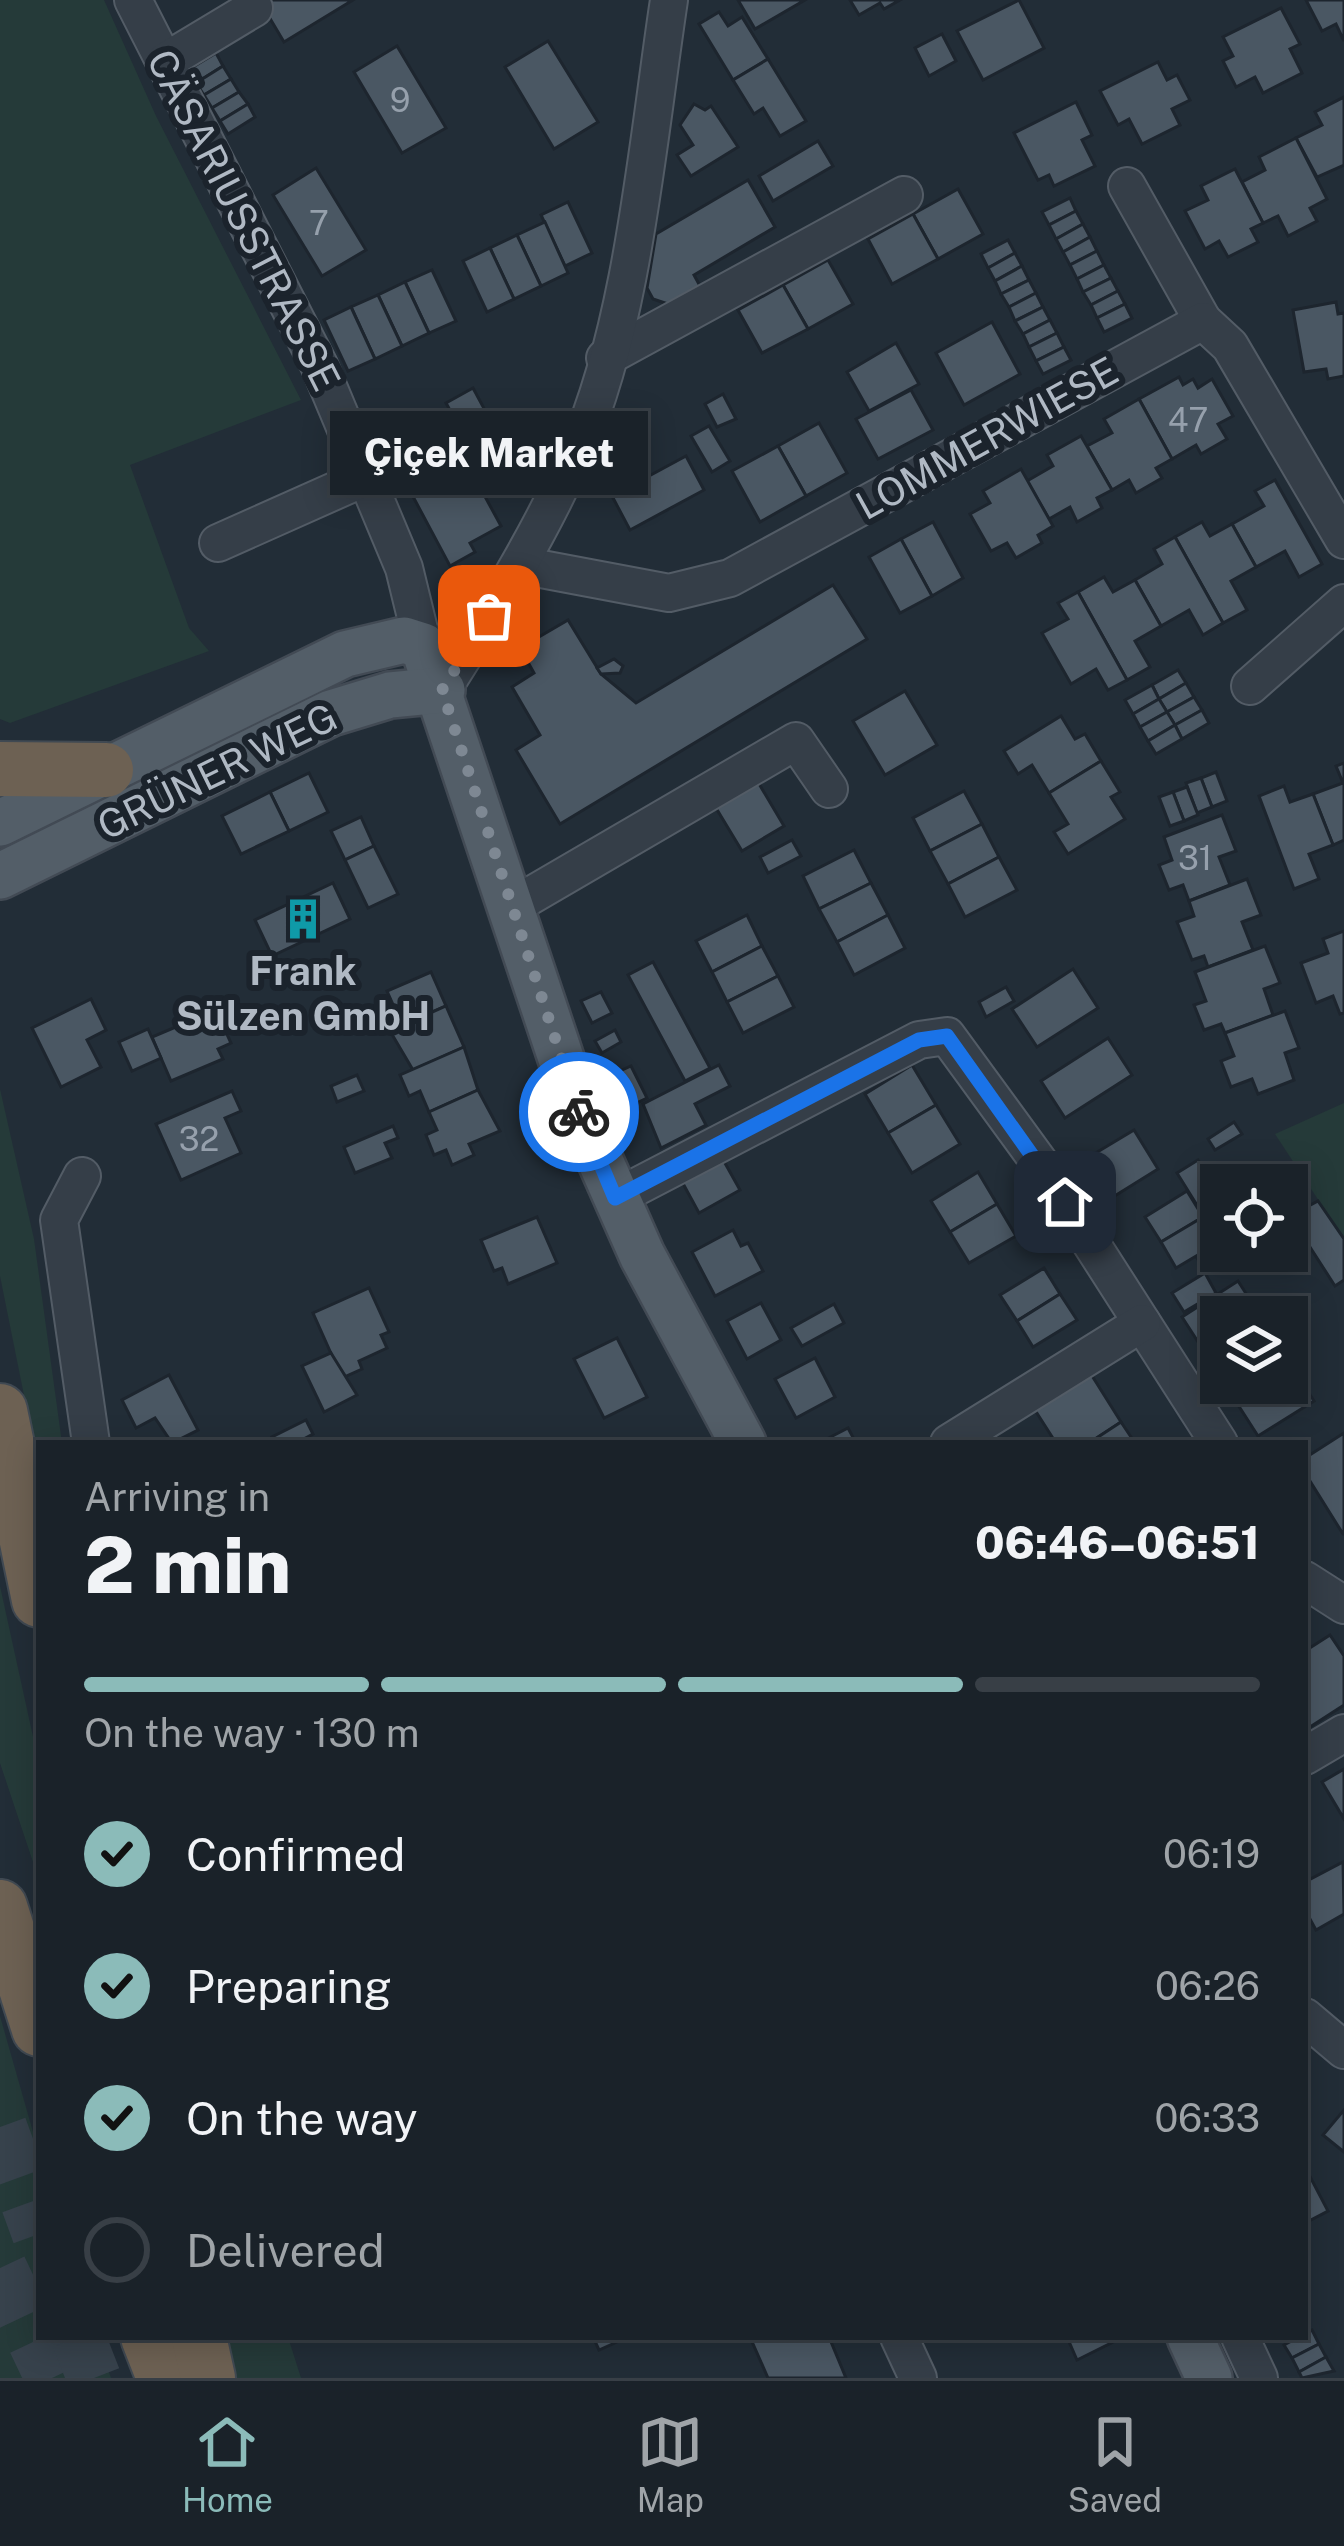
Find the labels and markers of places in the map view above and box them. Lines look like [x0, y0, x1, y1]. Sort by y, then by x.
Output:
callout: Çiçek Market [330, 412, 648, 496]
pin [438, 565, 540, 667]
building icon: Frank Sülzen GmbH [280, 896, 326, 942]
place label: Frank Sülzen GmbH [176, 948, 430, 1039]
pin [1014, 1151, 1116, 1253]

